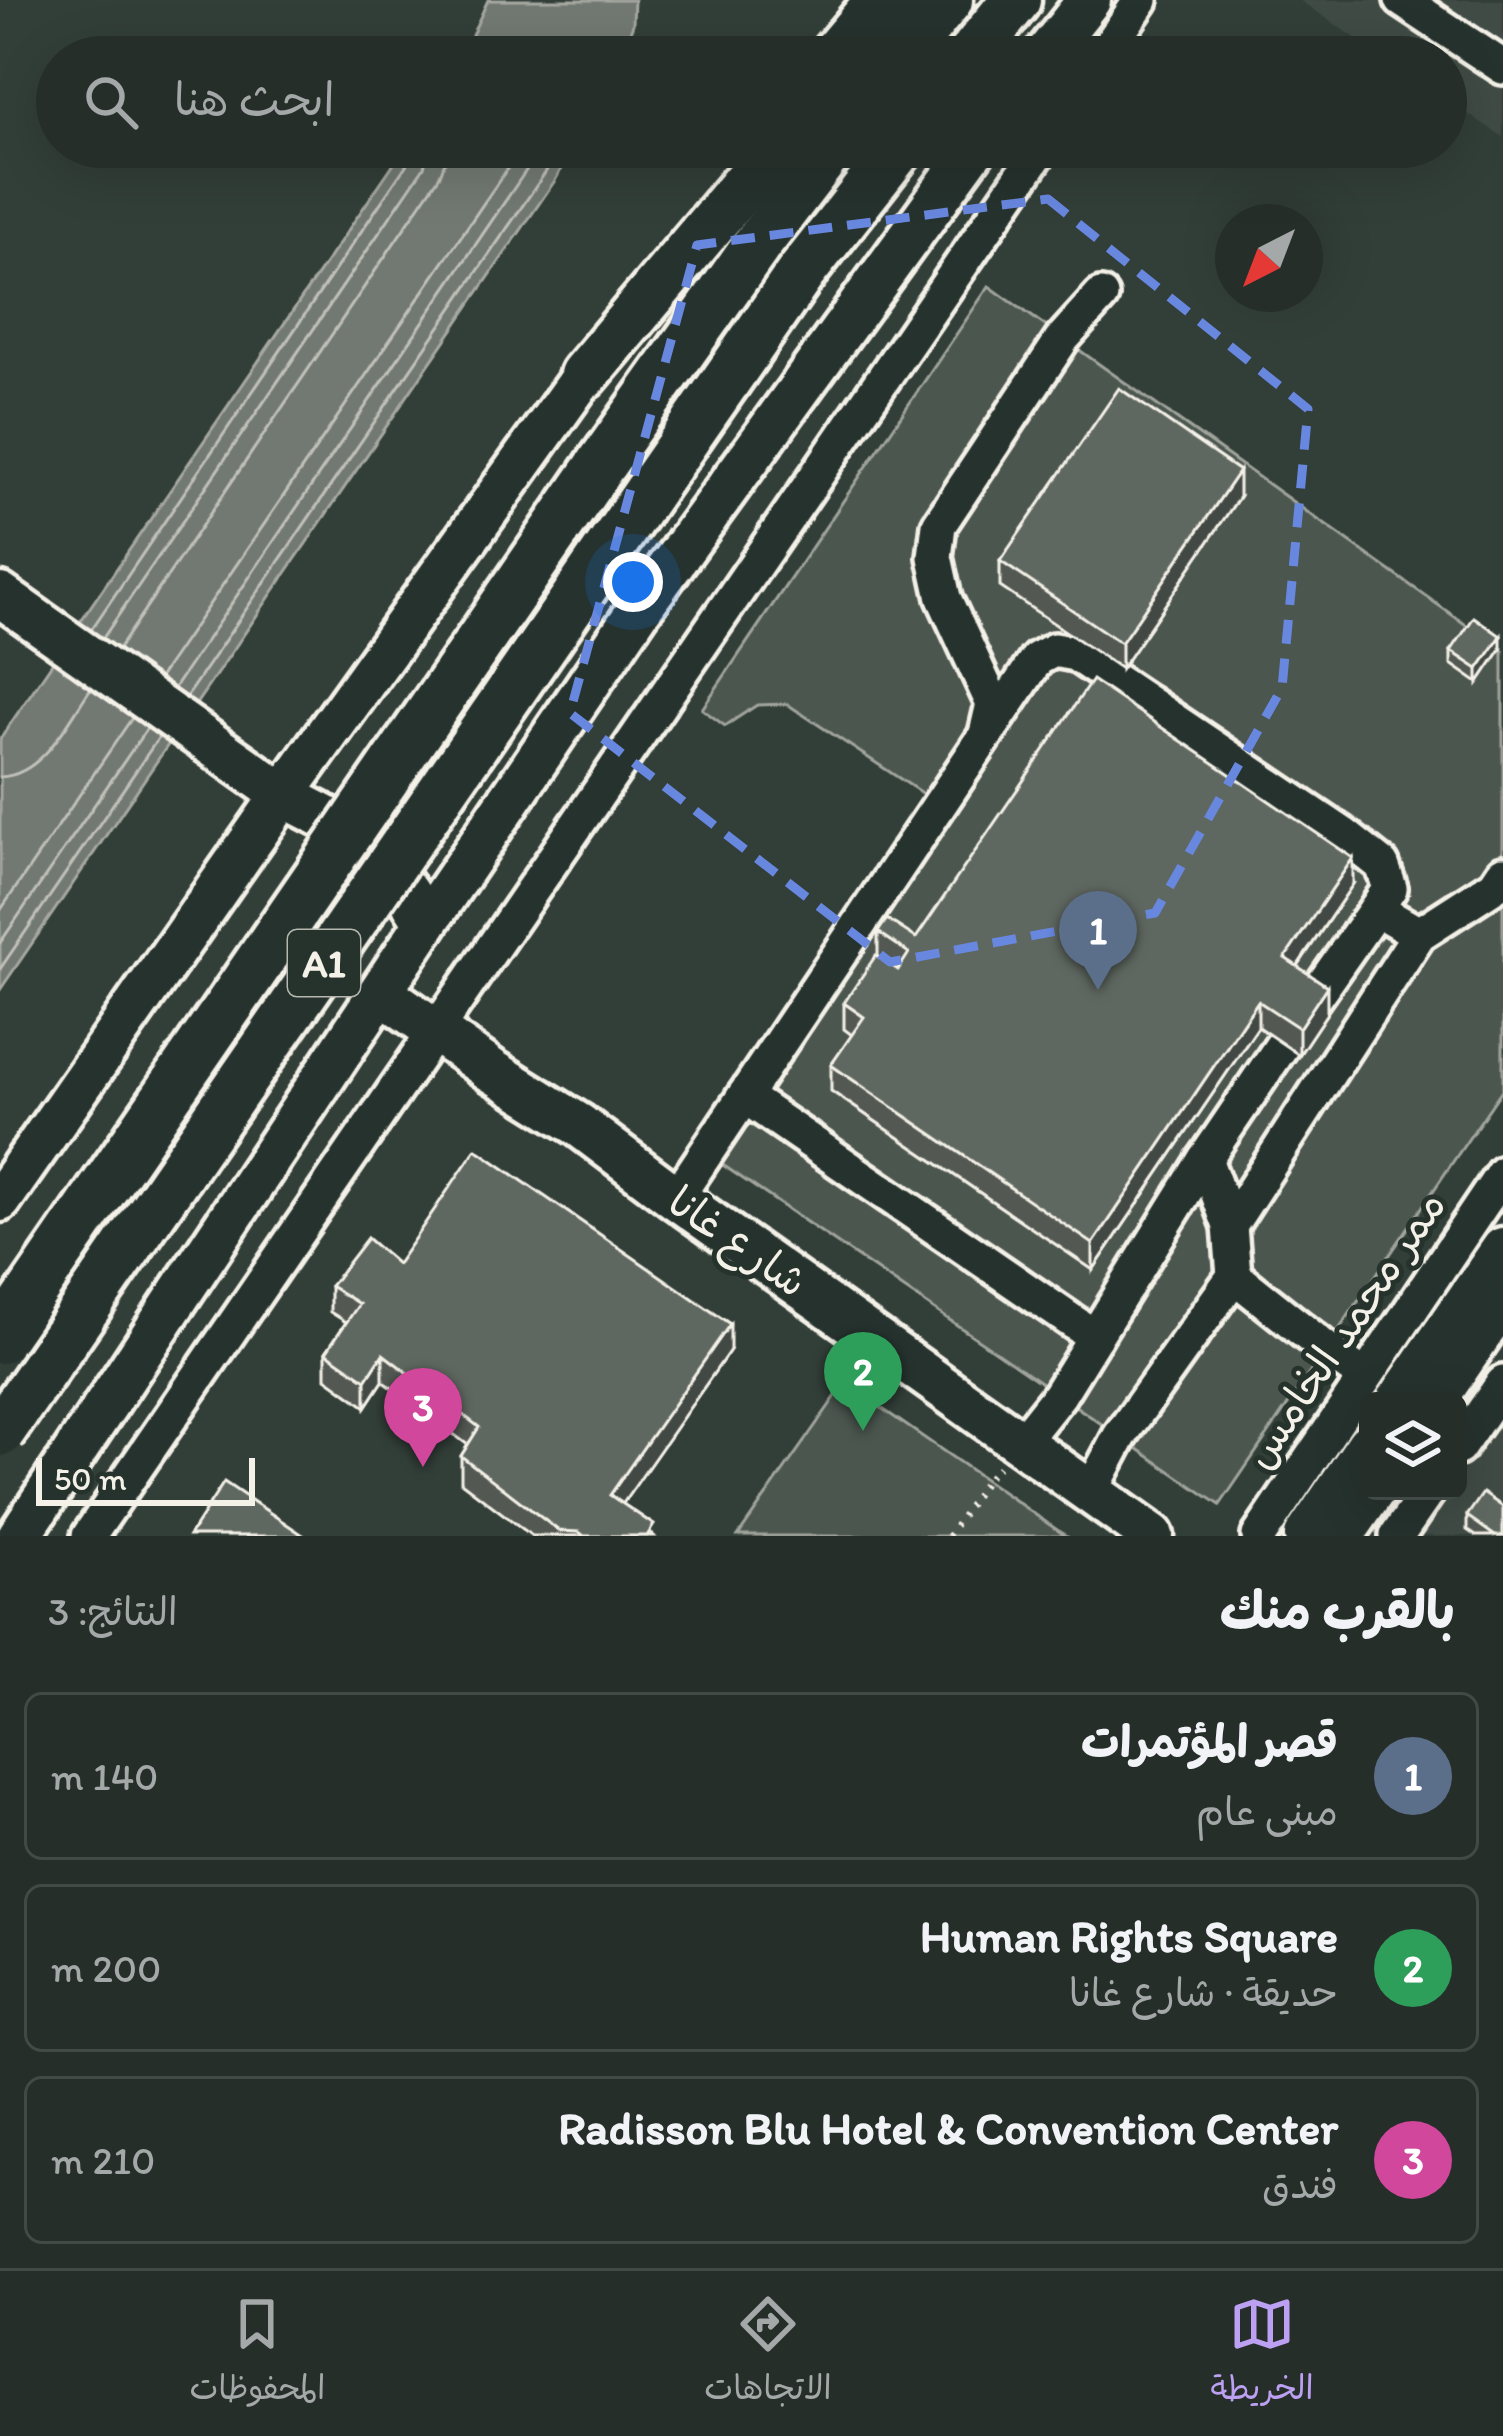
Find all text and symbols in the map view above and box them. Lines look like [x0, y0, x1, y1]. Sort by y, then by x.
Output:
search box [36, 36, 1467, 168]
icon: search [78, 69, 144, 135]
text: ابحث هنا [174, 72, 335, 126]
north arrow [1215, 204, 1323, 312]
your location [603, 552, 663, 612]
pin: 1 [1059, 891, 1137, 990]
road number: A1 [288, 930, 360, 996]
street label: شارع غانا [656, 1175, 817, 1311]
street label: ممر محمد الخامس [1233, 1181, 1456, 1478]
pin: 2 [824, 1332, 902, 1431]
pin: 3 [384, 1368, 462, 1467]
map controls [1359, 1392, 1467, 1500]
button: layers [1359, 1392, 1467, 1500]
scale bar [36, 1452, 255, 1505]
text: 50 m [54, 1459, 127, 1498]
text: بالقرب منك [1220, 1580, 1455, 1641]
text: النتائج: 3 [48, 1588, 178, 1635]
text: قصر المؤتمرات [1081, 1714, 1338, 1768]
text: 140 m [51, 1753, 158, 1800]
text: 1 [1404, 1753, 1422, 1800]
text: مبنى عام [1196, 1788, 1338, 1835]
text: Human Rights Square [920, 1909, 1338, 1963]
text: 200 m [51, 1945, 161, 1992]
text: 2 [1403, 1945, 1423, 1992]
text: حديقة · شارع غانا [1069, 1969, 1338, 2016]
text: Radisson Blu Hotel & Convention Center [558, 2101, 1338, 2155]
text: 210 m [51, 2137, 155, 2184]
text: 3 [1402, 2137, 1424, 2184]
text: فندق [1262, 2161, 1338, 2208]
tab: المحفوظات [189, 2291, 325, 2417]
tab: الاتجاهات [704, 2291, 832, 2417]
tab: الخريطة [1211, 2291, 1314, 2417]

